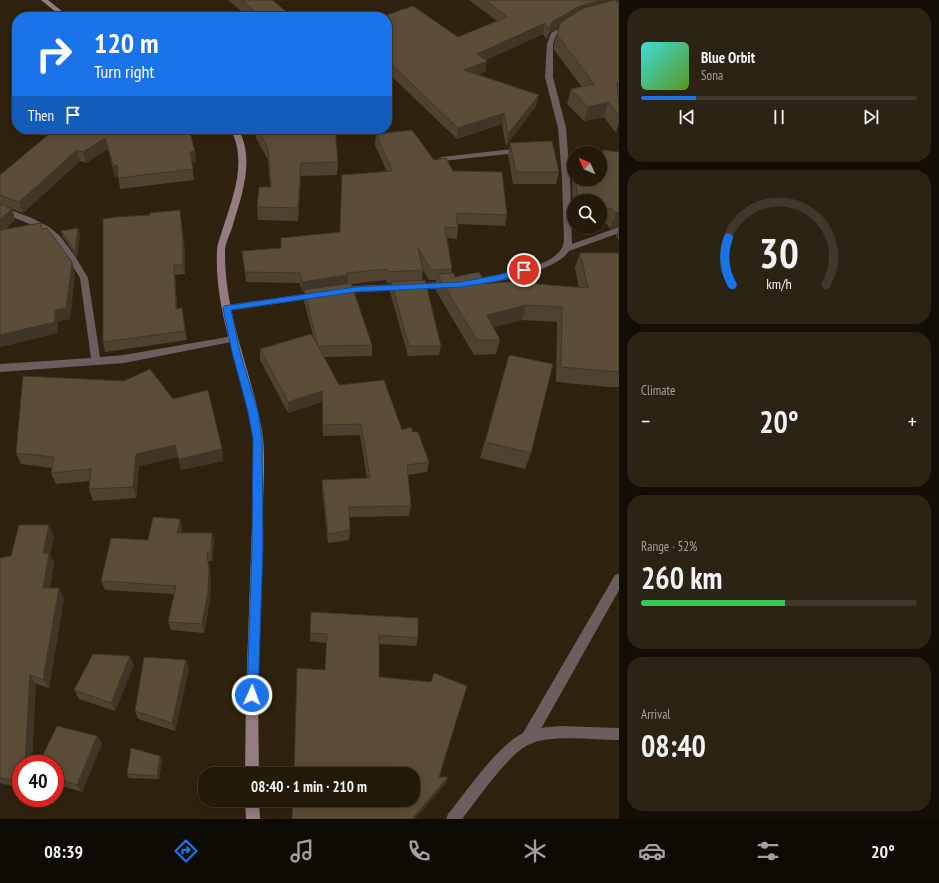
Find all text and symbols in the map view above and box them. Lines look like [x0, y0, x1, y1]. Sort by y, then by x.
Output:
text: 120 m [94, 24, 158, 61]
icon: right [28, 28, 80, 80]
text: Blue Orbit [701, 48, 755, 67]
text: Turn right [94, 60, 154, 83]
text: Sona [701, 67, 723, 84]
icon: arrive [62, 104, 84, 126]
text: Then [28, 106, 54, 125]
icon: previous [676, 106, 698, 128]
icon: pause [768, 106, 790, 128]
icon: next [860, 106, 882, 128]
north arrow [567, 146, 607, 186]
map controls [567, 146, 607, 234]
button: search [567, 194, 607, 234]
text: 30 [759, 226, 799, 279]
pin [507, 253, 541, 287]
icon: arrive [513, 259, 535, 281]
text: km/h [766, 274, 792, 293]
text: Climate [641, 382, 675, 399]
text: 20° [759, 402, 799, 441]
text: − [641, 407, 650, 435]
text: + [908, 407, 917, 435]
text: Range · 52% [641, 538, 697, 555]
text: 260 km [641, 558, 722, 597]
position arrow [231, 674, 273, 716]
text: Arrival [641, 706, 670, 723]
text: 08:40 [641, 726, 706, 765]
speed limit sign: 40 [12, 755, 64, 807]
text: 08:40 · 1 min · 210 m [251, 777, 367, 796]
icon: directions [172, 837, 200, 865]
icon: music [288, 837, 316, 865]
icon: phone [405, 837, 433, 865]
icon: climate [521, 837, 549, 865]
icon: car [638, 837, 666, 865]
icon: filters [754, 837, 782, 865]
text: 08:39 [44, 840, 83, 863]
text: 20° [871, 840, 895, 863]

